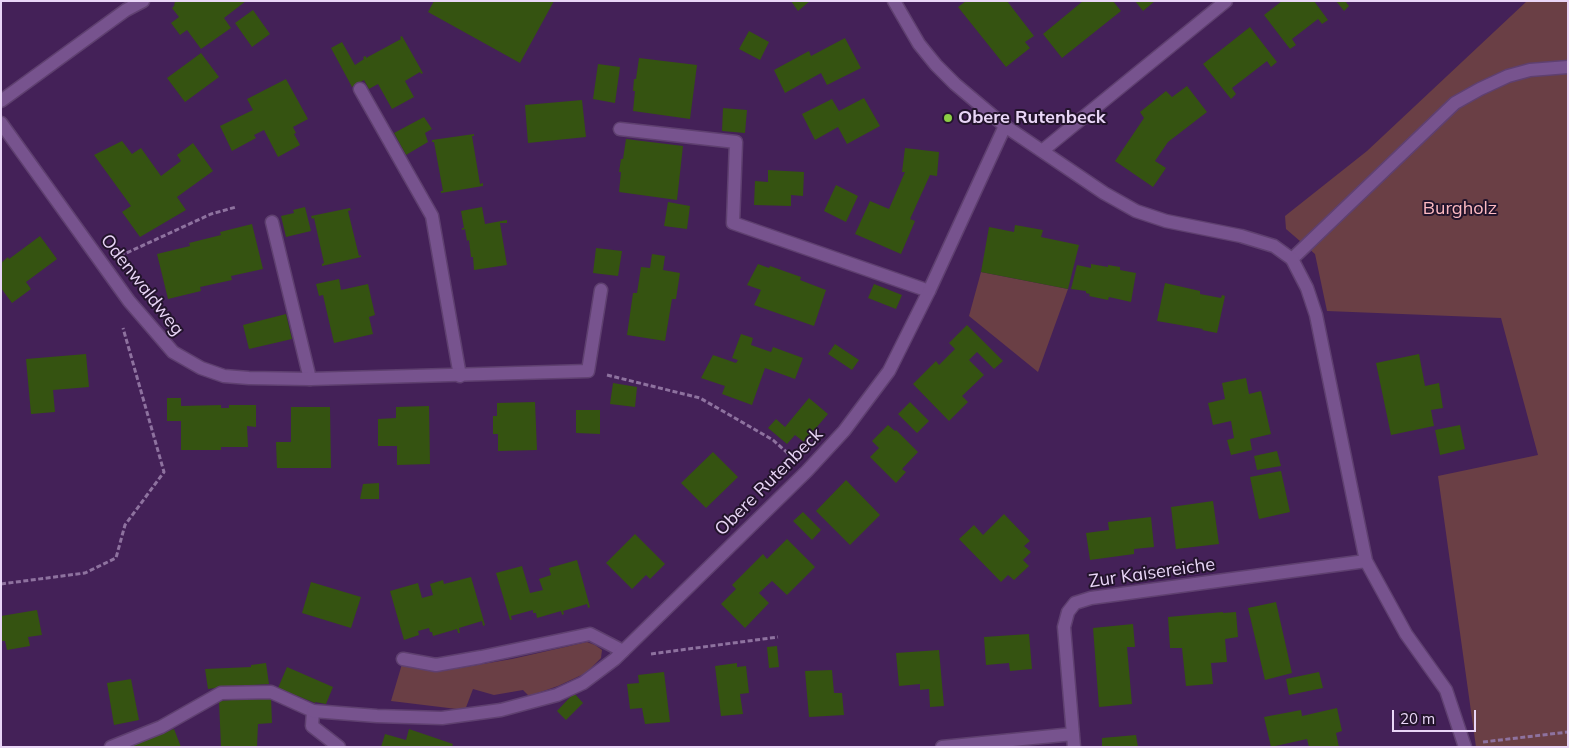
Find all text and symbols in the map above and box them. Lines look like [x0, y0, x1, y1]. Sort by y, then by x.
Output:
place label: Obere Rutenbeck [958, 107, 1106, 129]
marker: Obere Rutenbeck [942, 112, 954, 124]
park label: Burgholz [1423, 198, 1497, 220]
street label: Odenwaldweg [96, 230, 188, 340]
street label: Obere Rutenbeck [711, 424, 827, 540]
street label: Zur Kaisereiche [1088, 553, 1216, 593]
scale bar [1394, 700, 1478, 732]
text: 20 m [1400, 709, 1435, 728]

